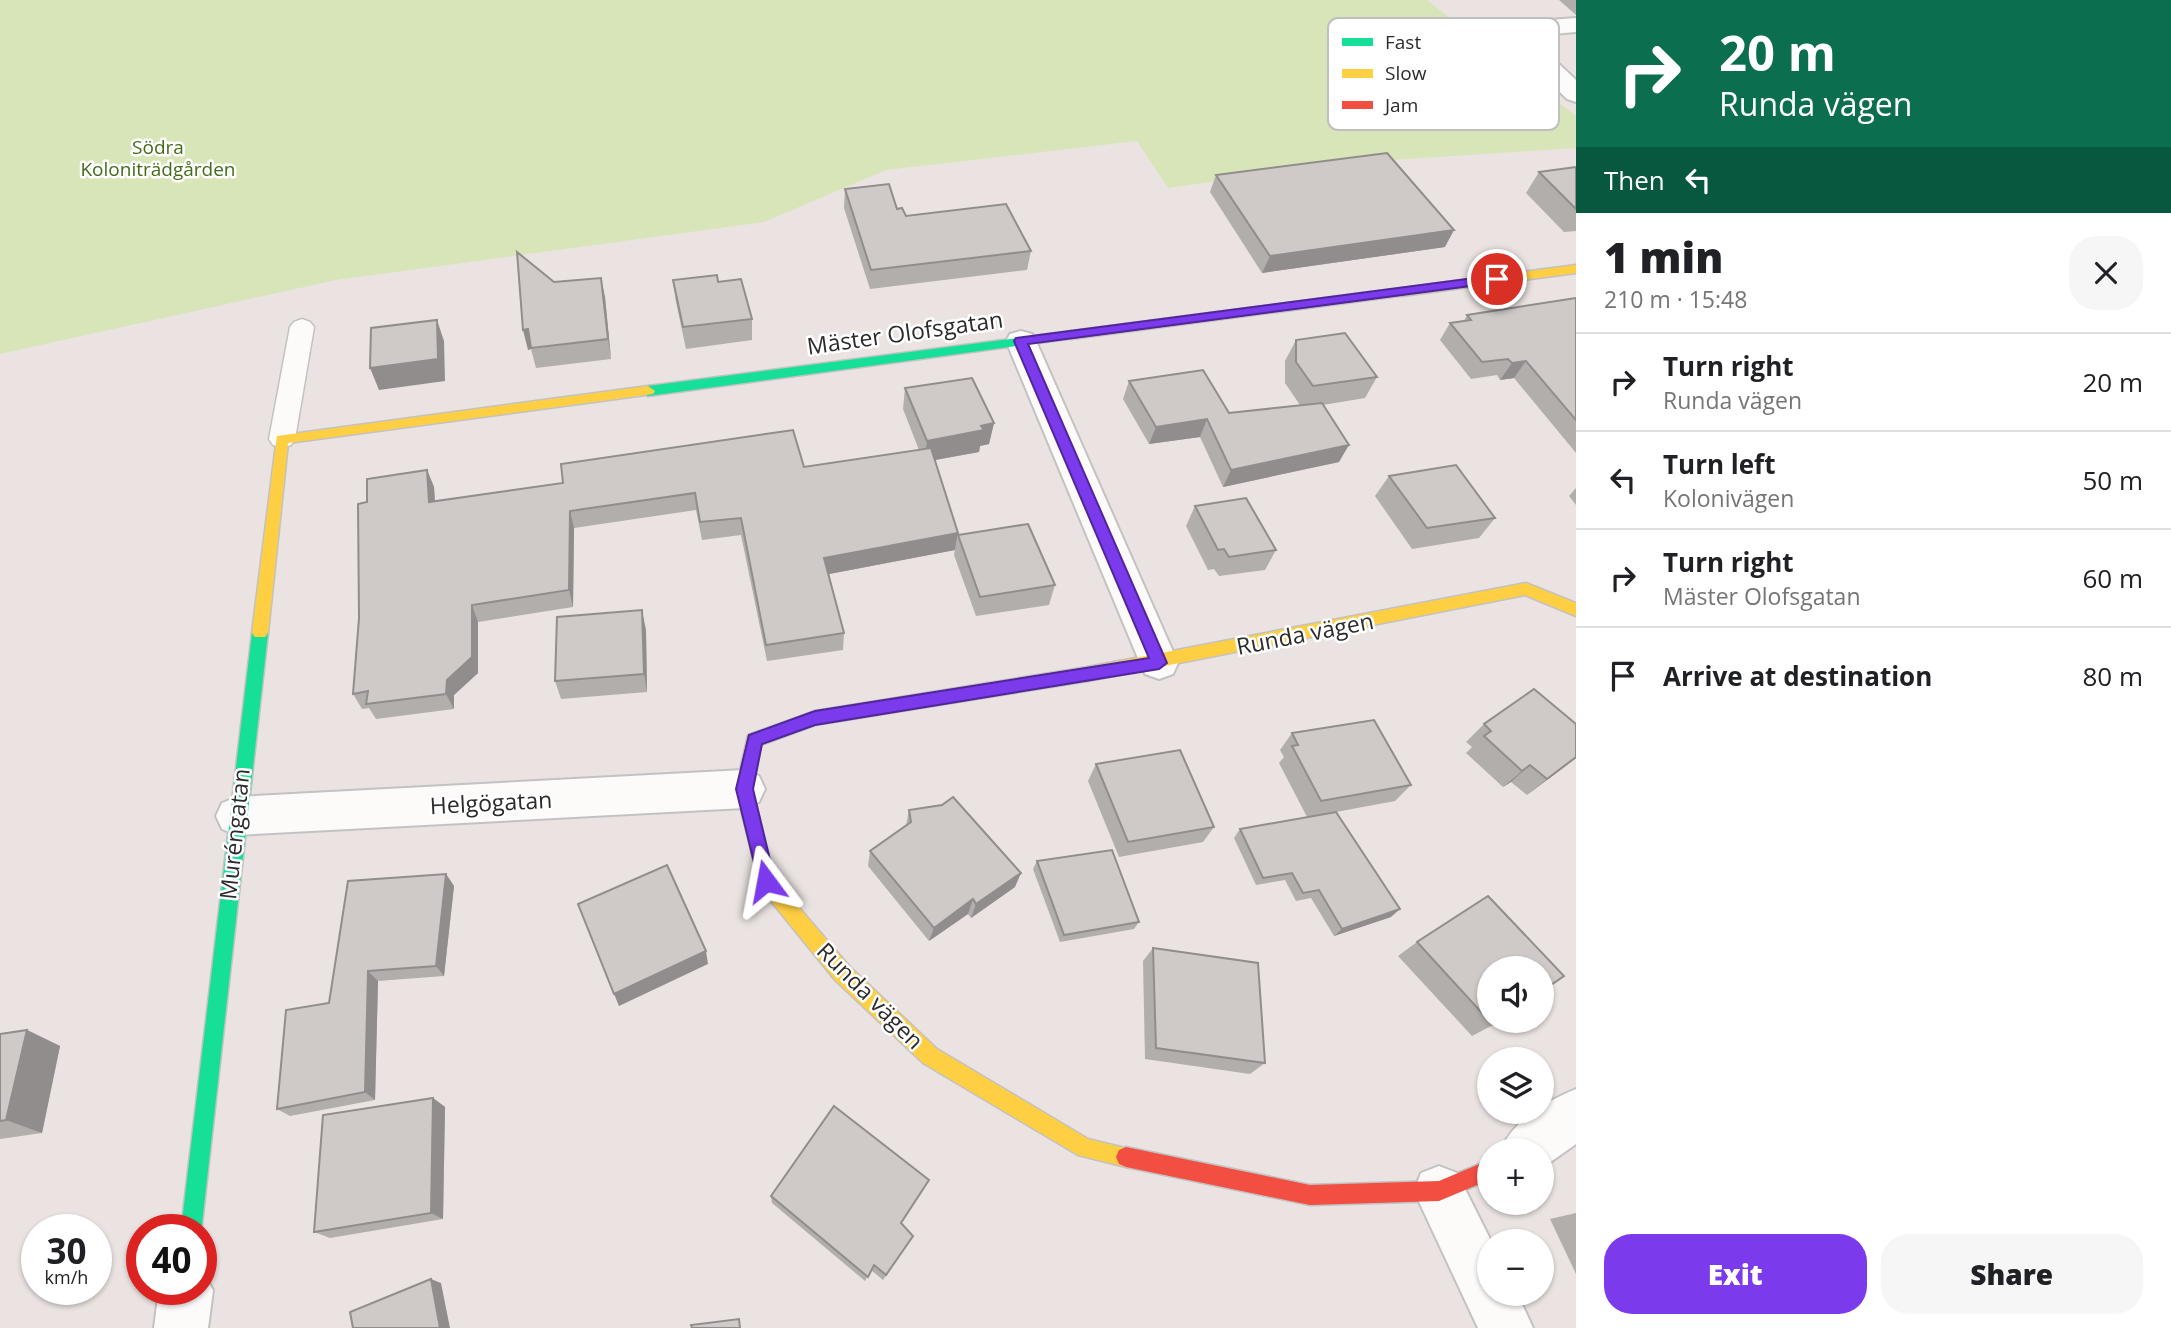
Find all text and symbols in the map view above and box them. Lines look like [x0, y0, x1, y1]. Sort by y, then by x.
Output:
legend [1328, 18, 1559, 130]
text: 20 m [1719, 19, 1836, 85]
icon: right [1604, 28, 1695, 119]
text: Fast [1385, 29, 1421, 55]
text: Slow [1385, 60, 1427, 86]
text: Runda vägen [1719, 82, 1912, 125]
text: Jam [1383, 92, 1418, 118]
park label: Södra Koloniträdgården [80, 134, 236, 182]
icon: left [1679, 161, 1717, 199]
text: Then [1604, 162, 1665, 198]
text: 1 min [1604, 228, 1723, 285]
button: close [2069, 236, 2143, 310]
pin [1467, 249, 1527, 309]
icon: arrive [1478, 260, 1516, 298]
text: 210 m · 15:48 [1604, 283, 1747, 315]
street label: Mäster Olofsgatan [805, 302, 1005, 362]
text: Turn right [1663, 348, 1794, 384]
icon: right [1604, 363, 1642, 401]
text: 20 m [2082, 364, 2143, 400]
text: Runda vägen [1663, 384, 1802, 416]
text: Turn left [1663, 446, 1775, 482]
icon: left [1604, 461, 1642, 499]
text: 50 m [2082, 462, 2143, 498]
text: Kolonivägen [1663, 482, 1794, 514]
text: Turn right [1663, 544, 1794, 580]
icon: right [1604, 559, 1642, 597]
text: 60 m [2082, 560, 2143, 596]
text: Mäster Olofsgatan [1663, 580, 1861, 612]
street label: Runda vägen [1234, 604, 1376, 662]
icon: arrive [1604, 657, 1642, 695]
text: Arrive at destination [1663, 658, 1932, 694]
text: 80 m [2082, 658, 2143, 694]
street label: Muréngatan [211, 767, 257, 901]
street label: Helgögatan [429, 783, 553, 821]
position arrow [729, 844, 803, 918]
street label: Runda vägen [810, 935, 931, 1056]
map controls [1477, 956, 1554, 1306]
button: sound [1477, 956, 1554, 1033]
button: layers [1477, 1047, 1554, 1124]
button: + [1477, 1138, 1554, 1215]
speed limit sign: 40 [126, 1214, 217, 1305]
text: 30 [46, 1227, 87, 1274]
button: − [1477, 1229, 1554, 1306]
button: Exit [1604, 1234, 1867, 1314]
button: Share [1881, 1234, 2143, 1314]
text: km/h [45, 1265, 88, 1289]

